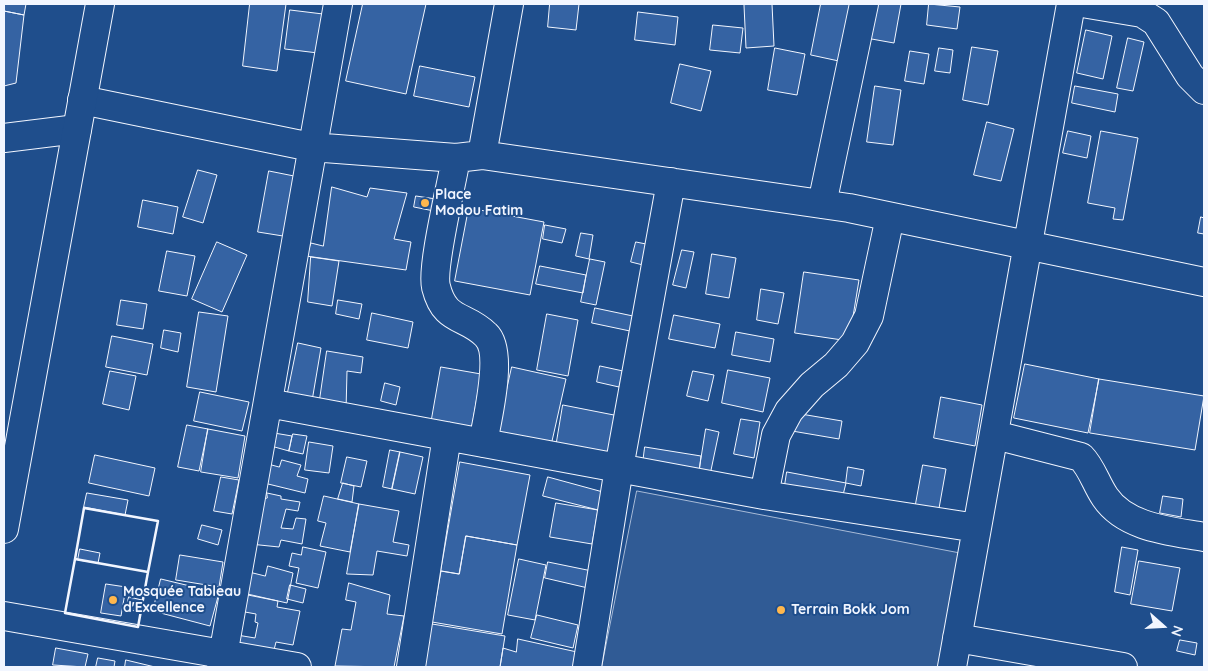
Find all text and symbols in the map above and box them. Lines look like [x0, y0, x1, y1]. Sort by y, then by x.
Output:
place label: Place Modou Fatim [435, 187, 523, 220]
marker: Place Modou Fatim [419, 197, 431, 209]
place label: Mosquée Tableau d'Excellence [123, 584, 241, 616]
marker: Mosquée Tableau d'Excellence [107, 594, 119, 606]
north arrow [1138, 601, 1188, 651]
place label: Terrain Bokk Jom [791, 602, 910, 618]
marker: Terrain Bokk Jom [775, 604, 787, 616]
text: N [1167, 623, 1187, 639]

